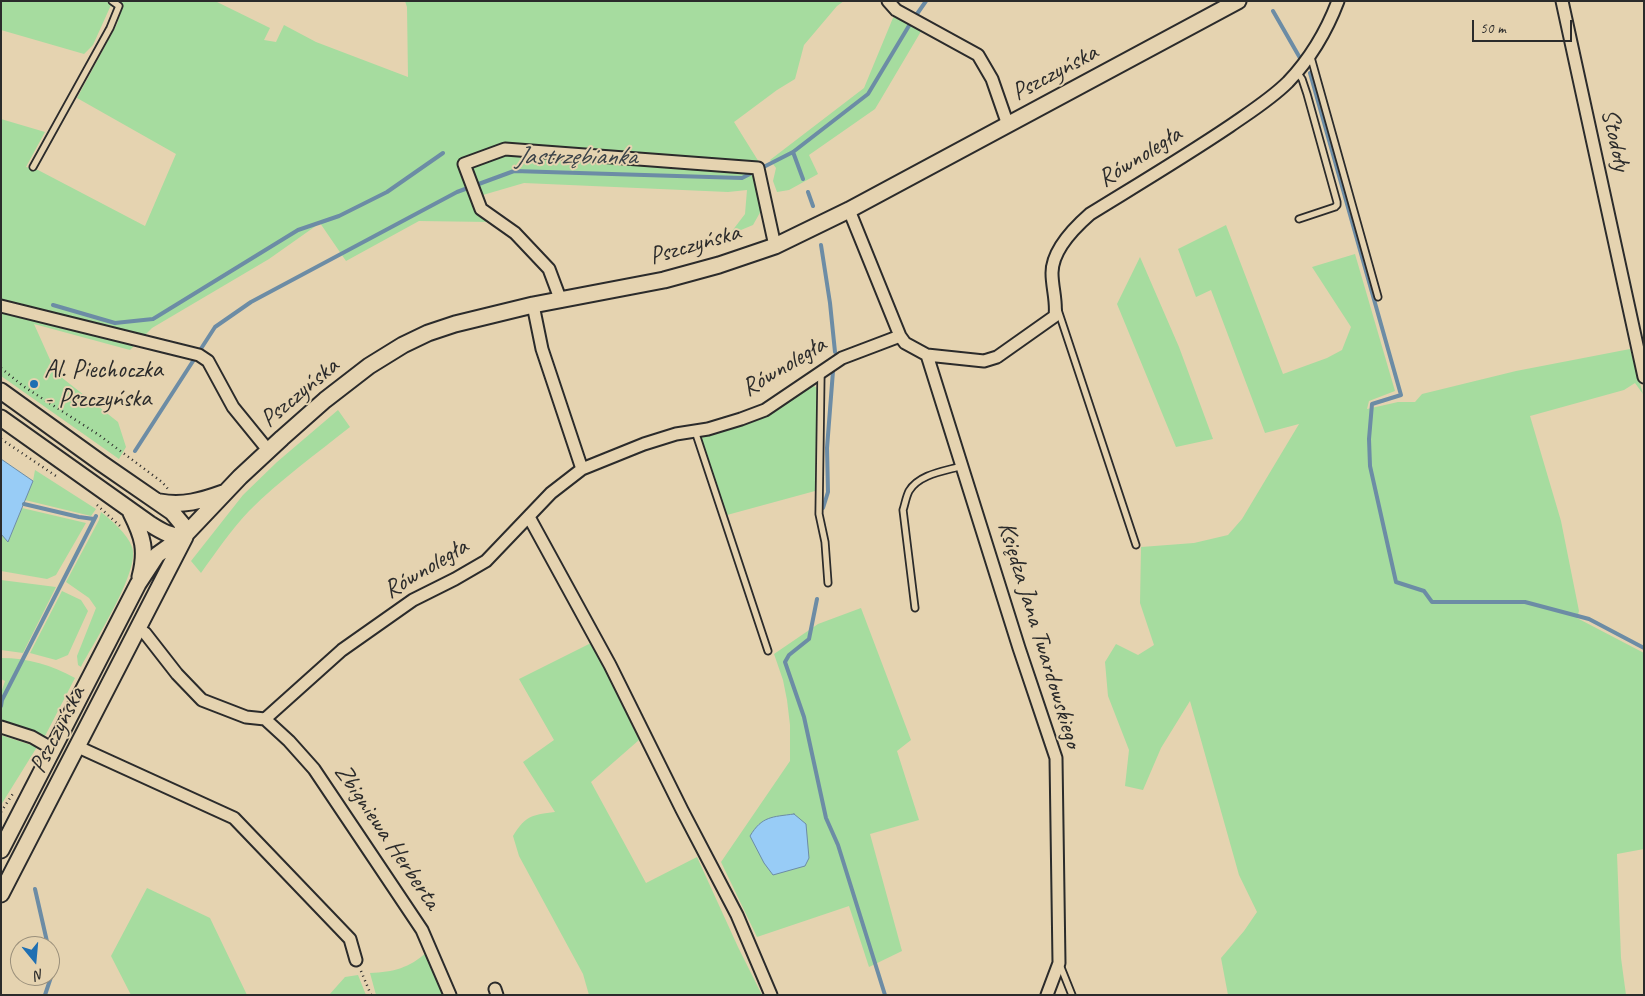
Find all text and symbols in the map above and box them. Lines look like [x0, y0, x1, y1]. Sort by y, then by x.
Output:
scale bar [1475, 10, 1575, 42]
text: 50 m [1480, 19, 1506, 38]
street label: Pszczyńska [1007, 38, 1103, 108]
street label: Stodoły [1594, 106, 1636, 174]
street label: Równoległa [1093, 120, 1187, 194]
water label: Jastrzębianka [516, 141, 636, 173]
street label: Pszczyńska [646, 218, 744, 272]
street label: Równoległa [736, 330, 832, 404]
street label: Pszczyńska [255, 352, 345, 434]
place label: Al. Piechoczka - Pszczyńska [44, 355, 163, 414]
marker: Al. Piechoczka - Pszczyńska [28, 378, 40, 390]
street label: Księdza Jana Twardowskiego [990, 518, 1088, 752]
street label: Równoległa [378, 532, 474, 606]
street label: Pszczyńska [24, 682, 92, 778]
street label: Zbigniewa Herberta [327, 759, 447, 915]
north arrow [10, 936, 60, 986]
text: N [33, 965, 46, 984]

